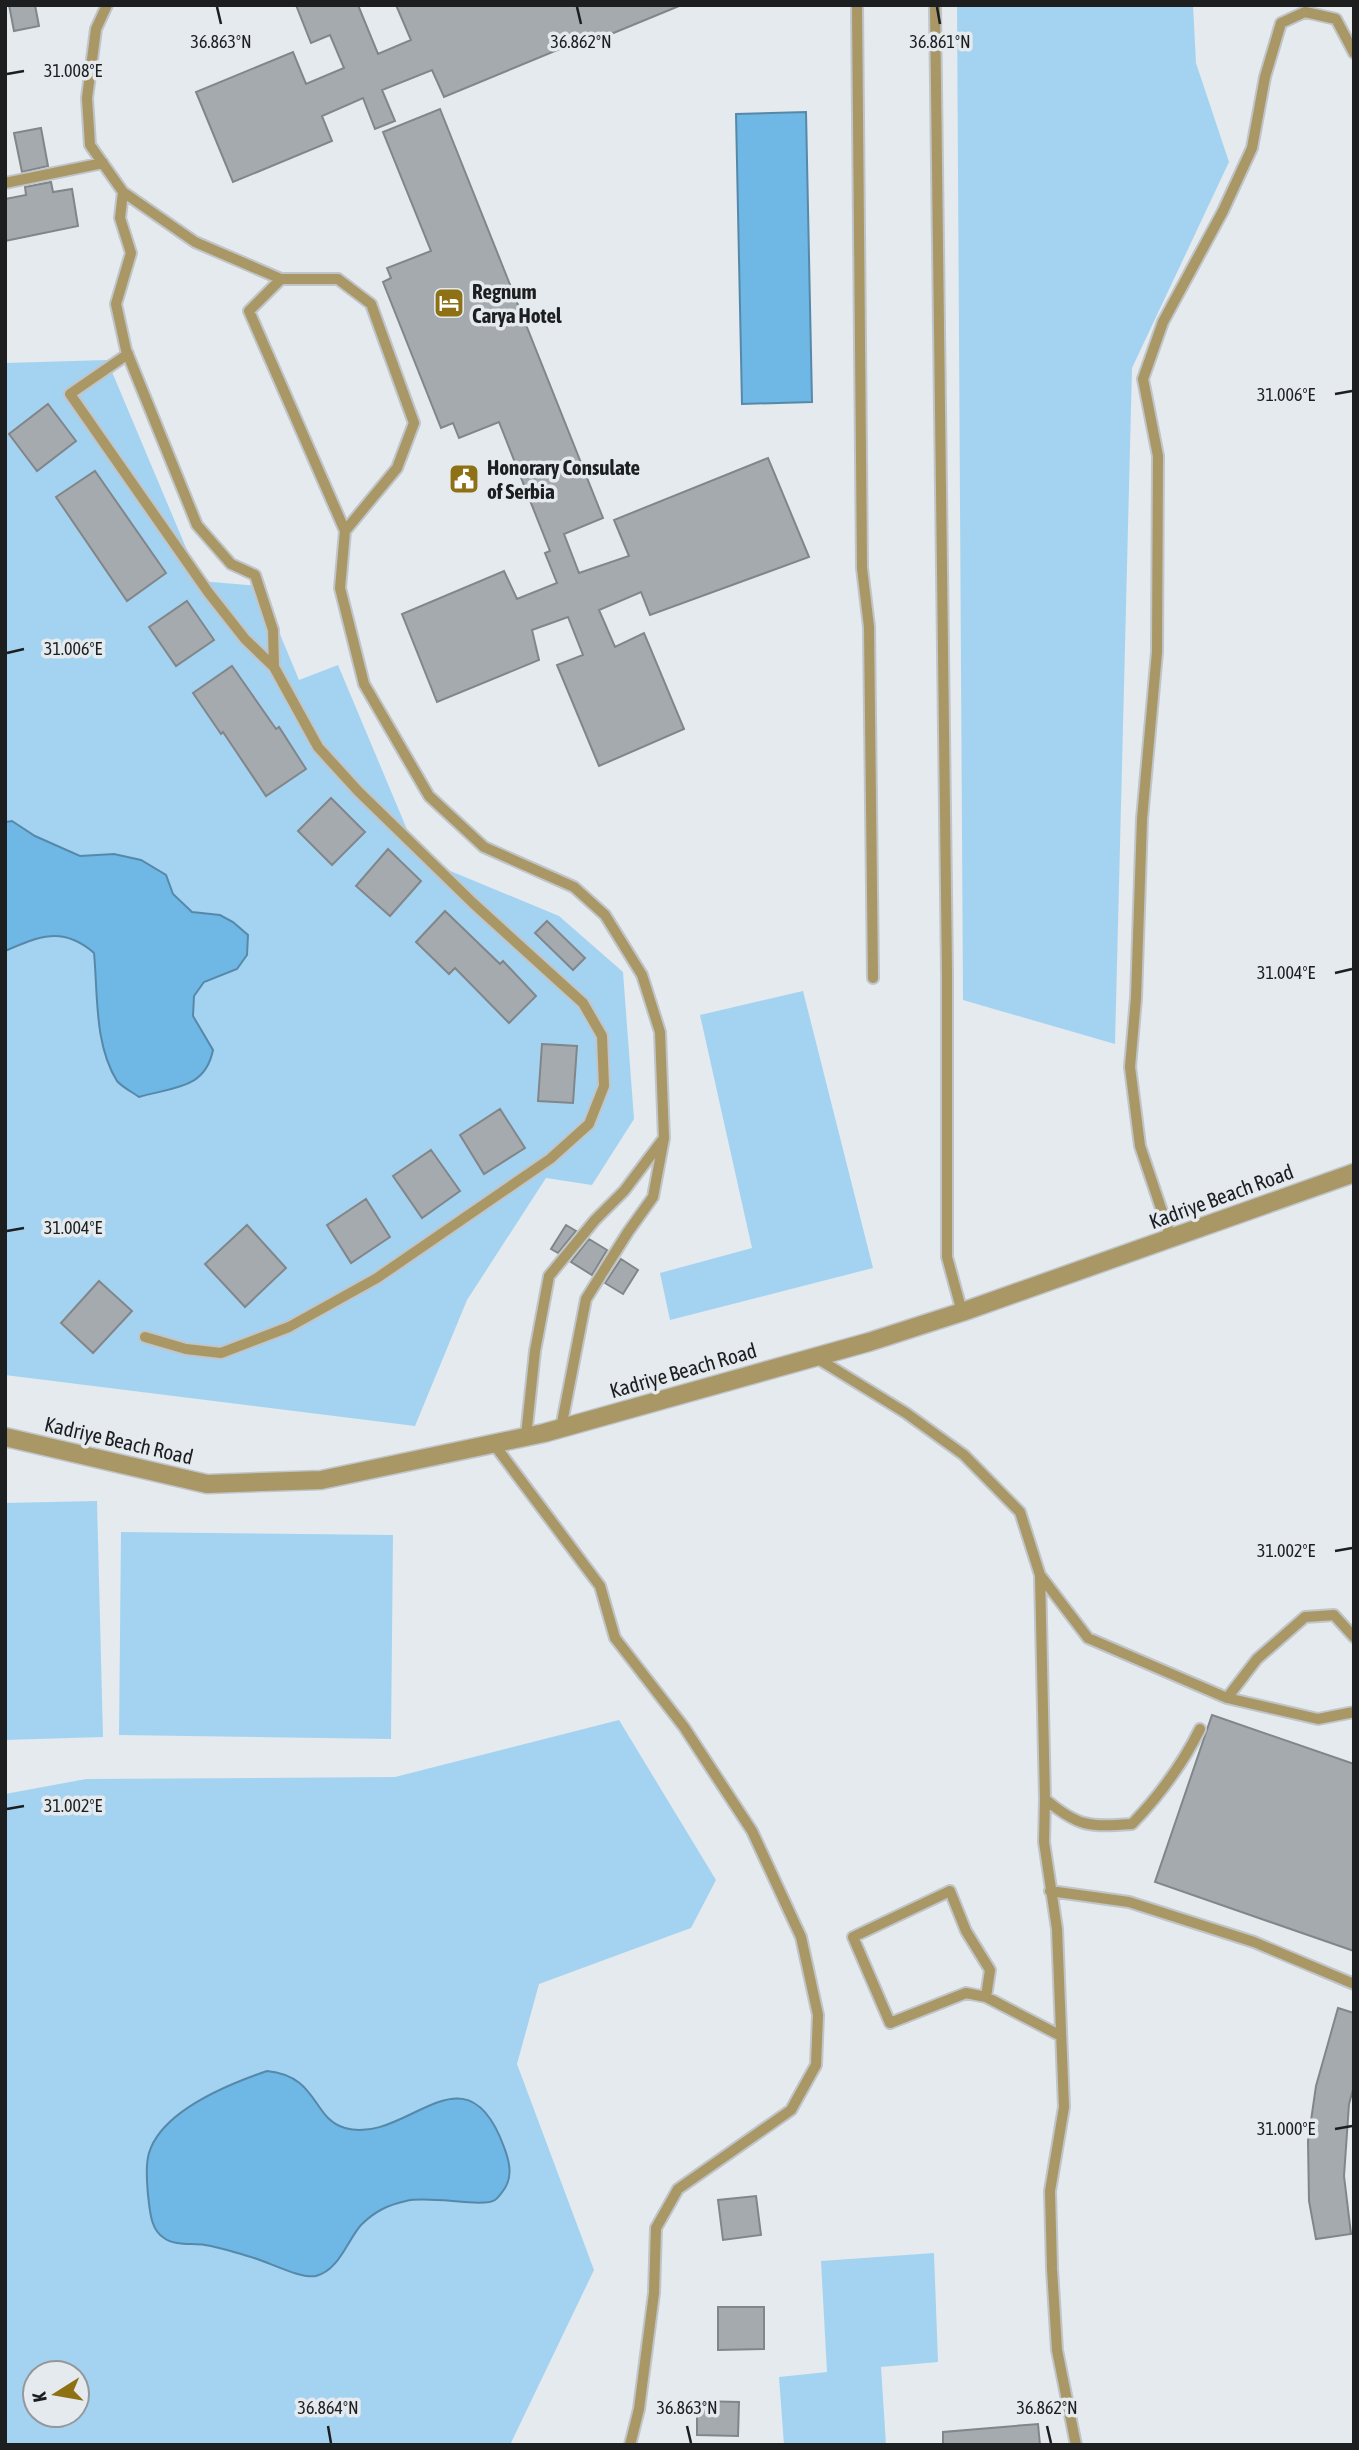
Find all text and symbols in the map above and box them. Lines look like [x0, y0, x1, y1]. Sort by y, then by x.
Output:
text: 36.863°N [190, 31, 252, 52]
text: 36.862°N [550, 31, 612, 52]
text: 36.861°N [909, 31, 971, 52]
text: 31.008°E [44, 60, 102, 81]
place label: Regnum Carya Hotel [472, 279, 562, 327]
hotel icon: Regnum Carya Hotel [432, 286, 466, 320]
text: 31.006°E [1257, 384, 1315, 405]
place label: Honorary Consulate of Serbia [487, 455, 640, 503]
public building icon: Honorary Consulate of Serbia [447, 462, 481, 496]
text: 31.006°E [44, 638, 102, 659]
text: 31.004°E [1257, 962, 1315, 983]
street label: Kadriye Beach Road [1146, 1159, 1296, 1233]
text: 31.004°E [44, 1217, 102, 1238]
street label: Kadriye Beach Road [607, 1338, 759, 1402]
street label: Kadriye Beach Road [42, 1411, 196, 1469]
text: 31.002°E [1257, 1540, 1315, 1561]
text: 31.002°E [44, 1795, 102, 1816]
text: 31.000°E [1257, 2118, 1315, 2139]
north arrow [21, 2359, 91, 2429]
text: K [27, 2390, 51, 2404]
text: 36.864°N [297, 2397, 359, 2418]
text: 36.863°N [656, 2397, 718, 2418]
text: 36.862°N [1016, 2397, 1078, 2418]

